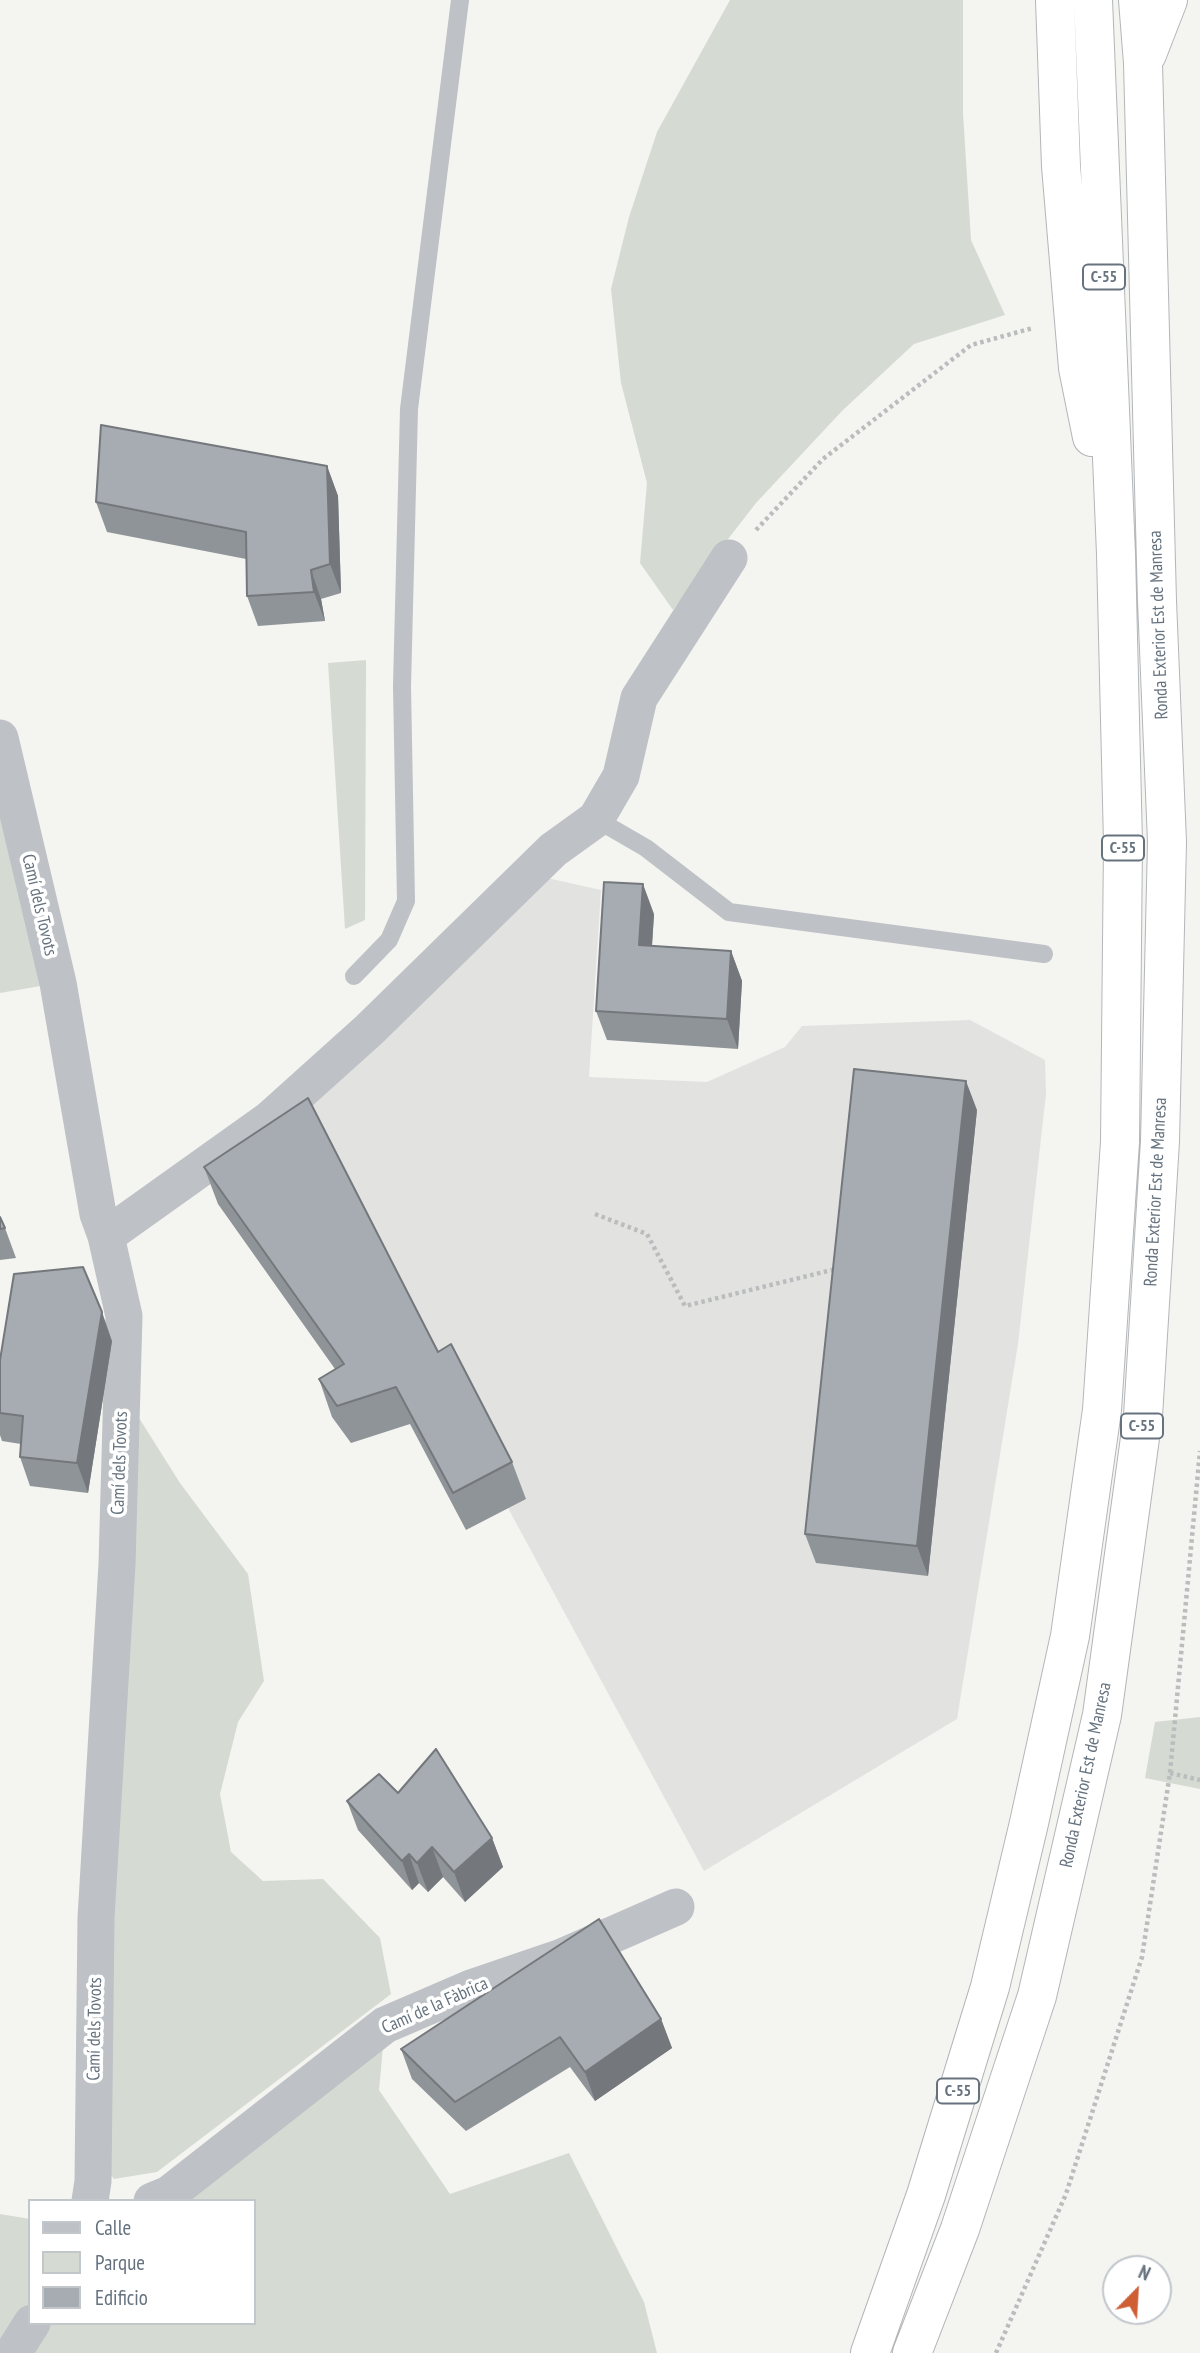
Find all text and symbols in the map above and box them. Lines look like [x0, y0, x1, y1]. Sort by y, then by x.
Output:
road number: C-55 [1083, 264, 1125, 290]
street label: Ronda Exterior Est de Manresa [1145, 530, 1173, 720]
road number: C-55 [1102, 835, 1144, 860]
street label: Camí dels Tovots [17, 852, 61, 958]
street label: Ronda Exterior Est de Manresa [1140, 1097, 1172, 1287]
street label: Camí dels Tovots [107, 1411, 133, 1515]
road number: C-55 [1121, 1414, 1163, 1438]
street label: Ronda Exterior Est de Manresa [1056, 1680, 1116, 1870]
street label: Camí de la Fàbrica [379, 1973, 491, 2039]
street label: Camí dels Tovots [83, 1977, 107, 2081]
road number: C-55 [937, 2078, 979, 2104]
legend [28, 2199, 256, 2325]
text: Calle [95, 2214, 131, 2241]
text: Parque [95, 2249, 145, 2276]
north arrow [1102, 2255, 1172, 2325]
text: N [1135, 2260, 1154, 2286]
text: Edificio [95, 2284, 148, 2311]

